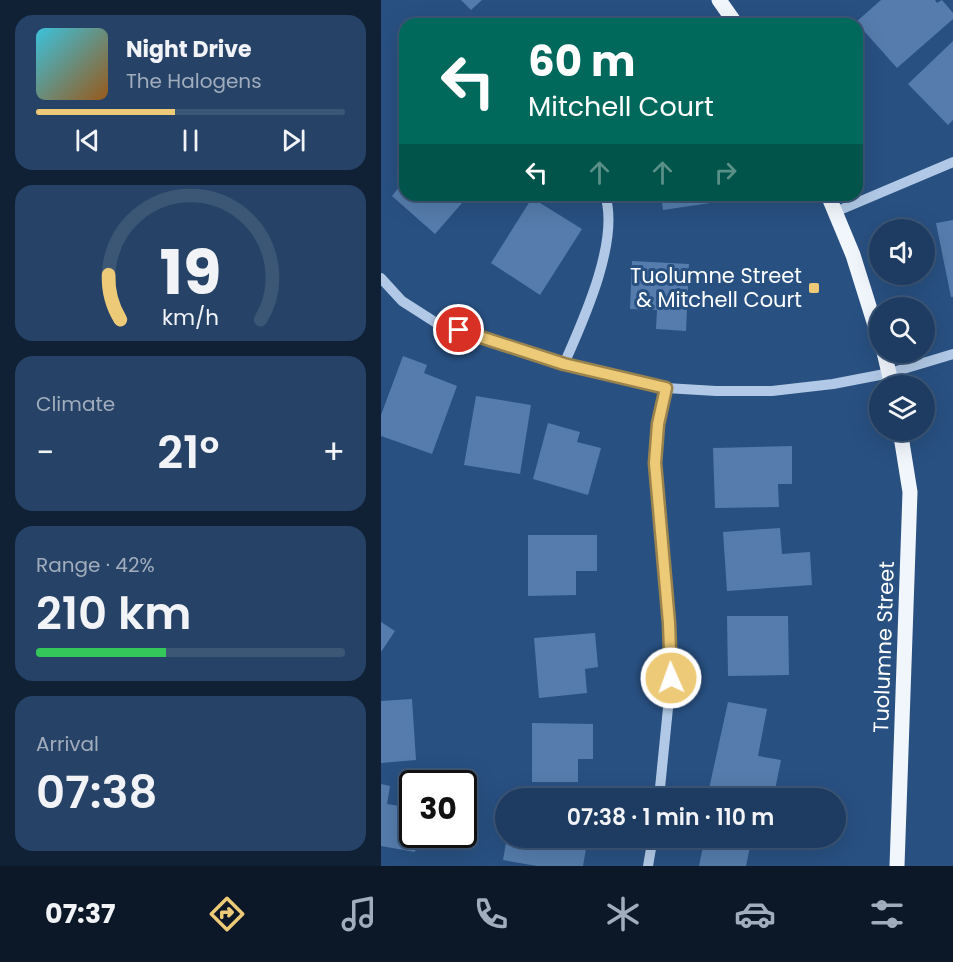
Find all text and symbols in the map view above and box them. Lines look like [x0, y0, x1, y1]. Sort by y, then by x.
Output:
text: 60 m [528, 32, 636, 91]
text: Night Drive [126, 34, 252, 65]
icon: left [429, 42, 507, 120]
text: The Halogens [126, 67, 262, 95]
text: Mitchell Court [528, 88, 714, 125]
icon: previous [71, 124, 104, 157]
icon: pause [174, 124, 207, 157]
icon: next [277, 124, 310, 157]
icon: left [520, 156, 553, 189]
icon: ahead [583, 156, 616, 189]
icon: ahead [646, 156, 679, 189]
icon: right [709, 156, 742, 189]
map controls [869, 219, 935, 441]
button: sound [869, 219, 935, 285]
text: 19 [160, 228, 221, 316]
place label: Tuolumne Street & Mitchell Court [630, 261, 802, 314]
marker: Tuolumne Street & Mitchell Court [807, 281, 821, 295]
button: search [869, 297, 935, 363]
text: km/h [162, 302, 219, 333]
pin [433, 304, 484, 355]
icon: arrive [442, 313, 475, 346]
button: layers [869, 375, 935, 441]
text: Climate [36, 390, 115, 418]
text: 21° [157, 421, 219, 484]
text: − [36, 429, 54, 476]
text: + [322, 429, 345, 476]
text: Range · 42% [36, 551, 155, 579]
street label: Tuolumne Street [866, 561, 901, 733]
text: 210 km [36, 582, 191, 645]
position arrow [639, 646, 703, 710]
text: Arrival [36, 730, 99, 758]
text: 07:38 [36, 761, 157, 824]
speed limit sign: 30 [399, 770, 477, 848]
text: 07:38 · 1 min · 110 m [567, 802, 774, 833]
icon: directions [206, 893, 248, 935]
icon: music [338, 893, 380, 935]
icon: phone [470, 893, 512, 935]
icon: climate [602, 893, 644, 935]
icon: car [734, 893, 776, 935]
icon: filters [866, 893, 908, 935]
text: 07:37 [45, 895, 116, 932]

